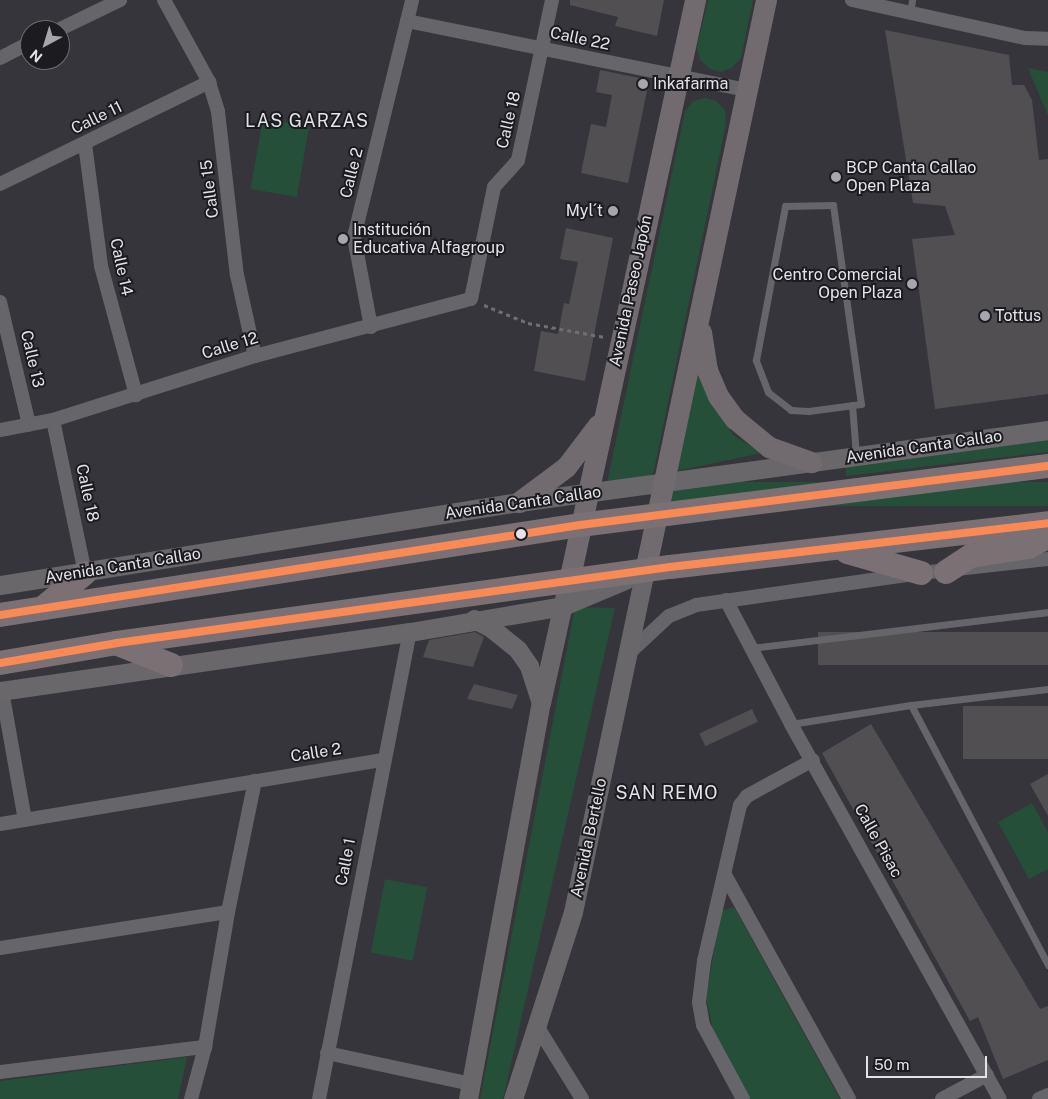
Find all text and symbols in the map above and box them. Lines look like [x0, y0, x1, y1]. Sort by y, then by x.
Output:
north arrow [20, 20, 70, 70]
street label: Calle 22 [548, 23, 612, 55]
text: N [27, 46, 45, 66]
place label: Inkafarma [653, 74, 728, 94]
marker: Inkafarma [637, 78, 649, 90]
street label: Calle 18 [493, 89, 525, 151]
street label: Calle 11 [68, 97, 126, 139]
district label: LAS GARZAS [244, 110, 370, 132]
street label: Calle 2 [336, 146, 368, 200]
place label: BCP Canta Callao Open Plaza [846, 158, 976, 196]
street label: Calle 15 [197, 159, 223, 219]
marker: BCP Canta Callao Open Plaza [830, 171, 842, 183]
place label: Myl´t [566, 201, 603, 221]
marker: Myl´t [607, 205, 619, 217]
street label: Avenida Paseo Japón [606, 213, 656, 369]
place label: Institución Educativa Alfagroup [353, 220, 505, 258]
marker: Institución Educativa Alfagroup [337, 233, 349, 245]
street label: Calle 14 [106, 236, 136, 298]
place label: Centro Comercial Open Plaza [772, 265, 902, 303]
marker: Centro Comercial Open Plaza [906, 278, 918, 290]
place label: Tottus [995, 306, 1041, 326]
marker: Tottus [979, 310, 991, 322]
street label: Calle 13 [16, 328, 48, 390]
street label: Calle 12 [200, 328, 260, 364]
street label: Avenida Canta Callao [845, 427, 1003, 467]
street label: Calle 18 [72, 462, 102, 524]
street label: Avenida Canta Callao [444, 483, 602, 523]
unlabelled marker [516, 529, 526, 539]
street label: Avenida Canta Callao [44, 544, 202, 588]
street label: Calle 2 [289, 740, 343, 766]
street label: Avenida Bertello [567, 776, 611, 900]
district label: SAN REMO [614, 782, 720, 804]
street label: Calle Pisac [850, 801, 906, 881]
street label: Calle 1 [332, 836, 360, 888]
scale bar [868, 1046, 989, 1078]
text: 50 m [874, 1056, 909, 1073]

